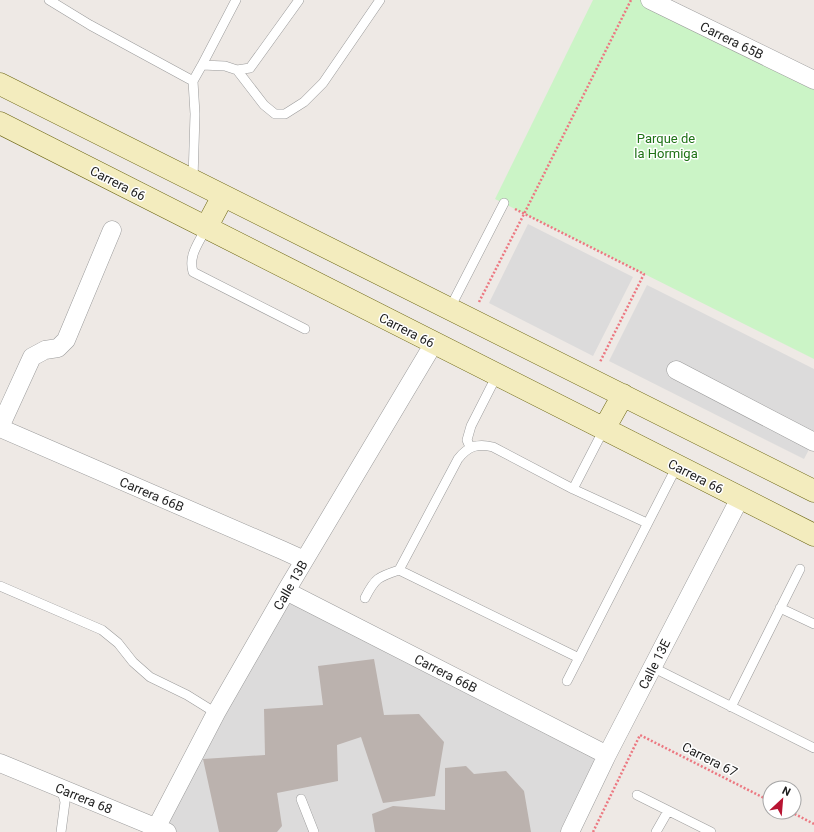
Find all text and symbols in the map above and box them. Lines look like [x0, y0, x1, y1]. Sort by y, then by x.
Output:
street label: Carrera 65B [698, 19, 766, 62]
park label: Parque de la Hormiga [634, 131, 698, 161]
street label: Carrera 66 [88, 163, 148, 204]
street label: Carrera 66 [377, 310, 437, 351]
street label: Carrera 66 [666, 456, 726, 497]
street label: Carrera 66B [117, 474, 186, 515]
street label: Calle 13B [270, 558, 311, 613]
street label: Calle 13E [636, 637, 673, 692]
street label: Carrera 66B [412, 651, 480, 696]
street label: Carrera 67 [680, 739, 740, 780]
street label: Carrera 68 [53, 780, 115, 817]
north arrow [762, 780, 802, 820]
text: N [780, 784, 793, 799]

